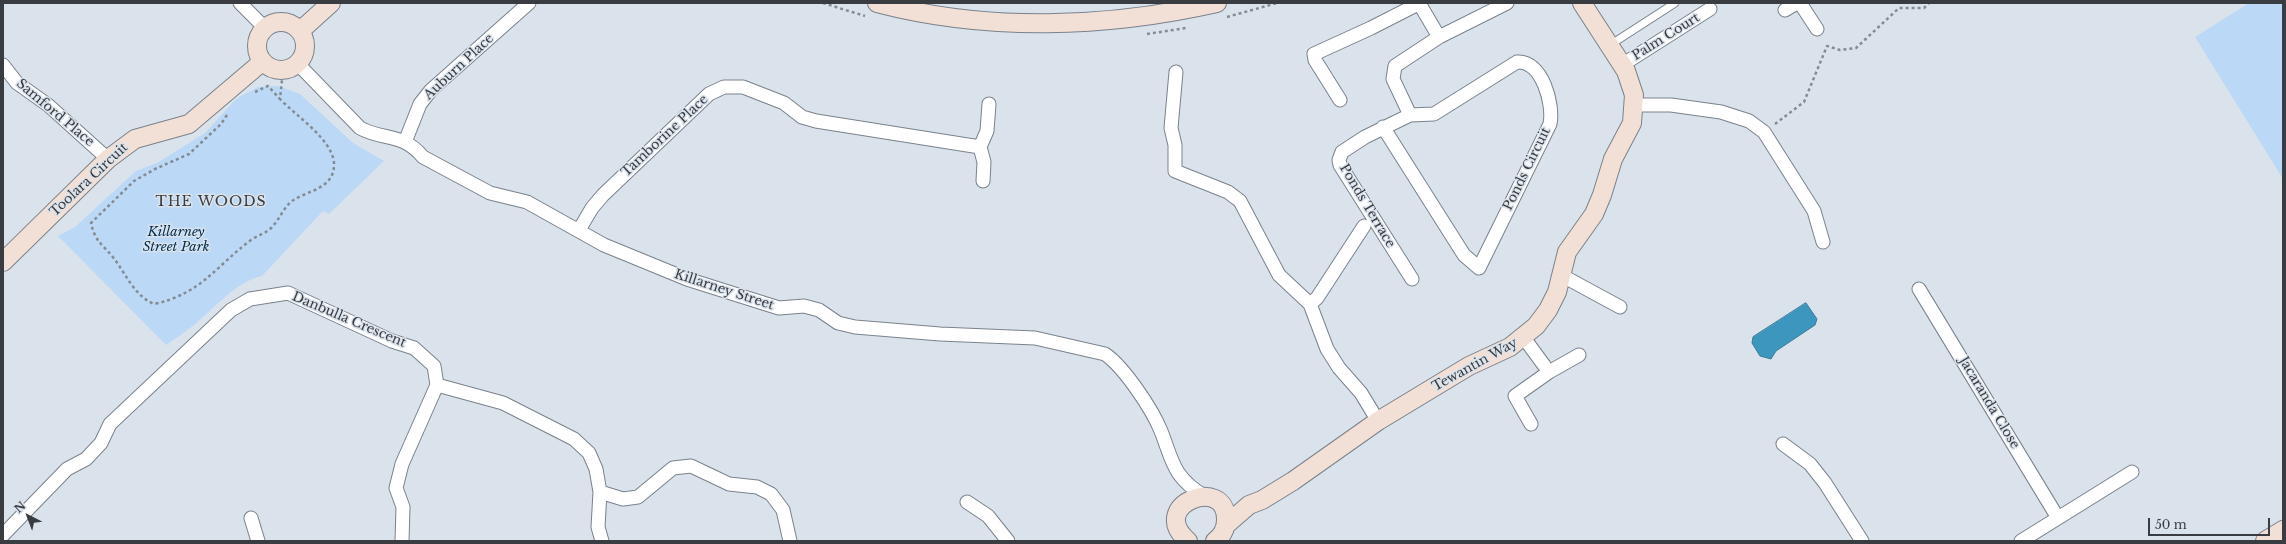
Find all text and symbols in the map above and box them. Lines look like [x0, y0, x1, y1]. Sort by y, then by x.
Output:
street label: Palm Court [1629, 10, 1703, 64]
street label: Auburn Place [421, 31, 497, 103]
street label: Samford Place [13, 76, 97, 150]
street label: Tamborine Place [618, 92, 712, 180]
street label: Ponds Circuit [1500, 125, 1554, 213]
street label: Toolara Circuit [47, 140, 131, 220]
street label: Ponds Terrace [1336, 161, 1398, 251]
district label: THE WOODS [155, 194, 267, 210]
park label: Killarney Street Park [143, 224, 209, 255]
street label: Killarney Street [672, 267, 776, 313]
street label: Danbulla Crescent [290, 289, 408, 351]
street label: Tewantin Way [1430, 335, 1520, 395]
street label: Jacaranda Close [1955, 354, 2023, 452]
north arrow [8, 496, 48, 536]
text: N [11, 498, 28, 516]
scale bar [2150, 510, 2272, 536]
text: 50 m [2155, 517, 2187, 532]

